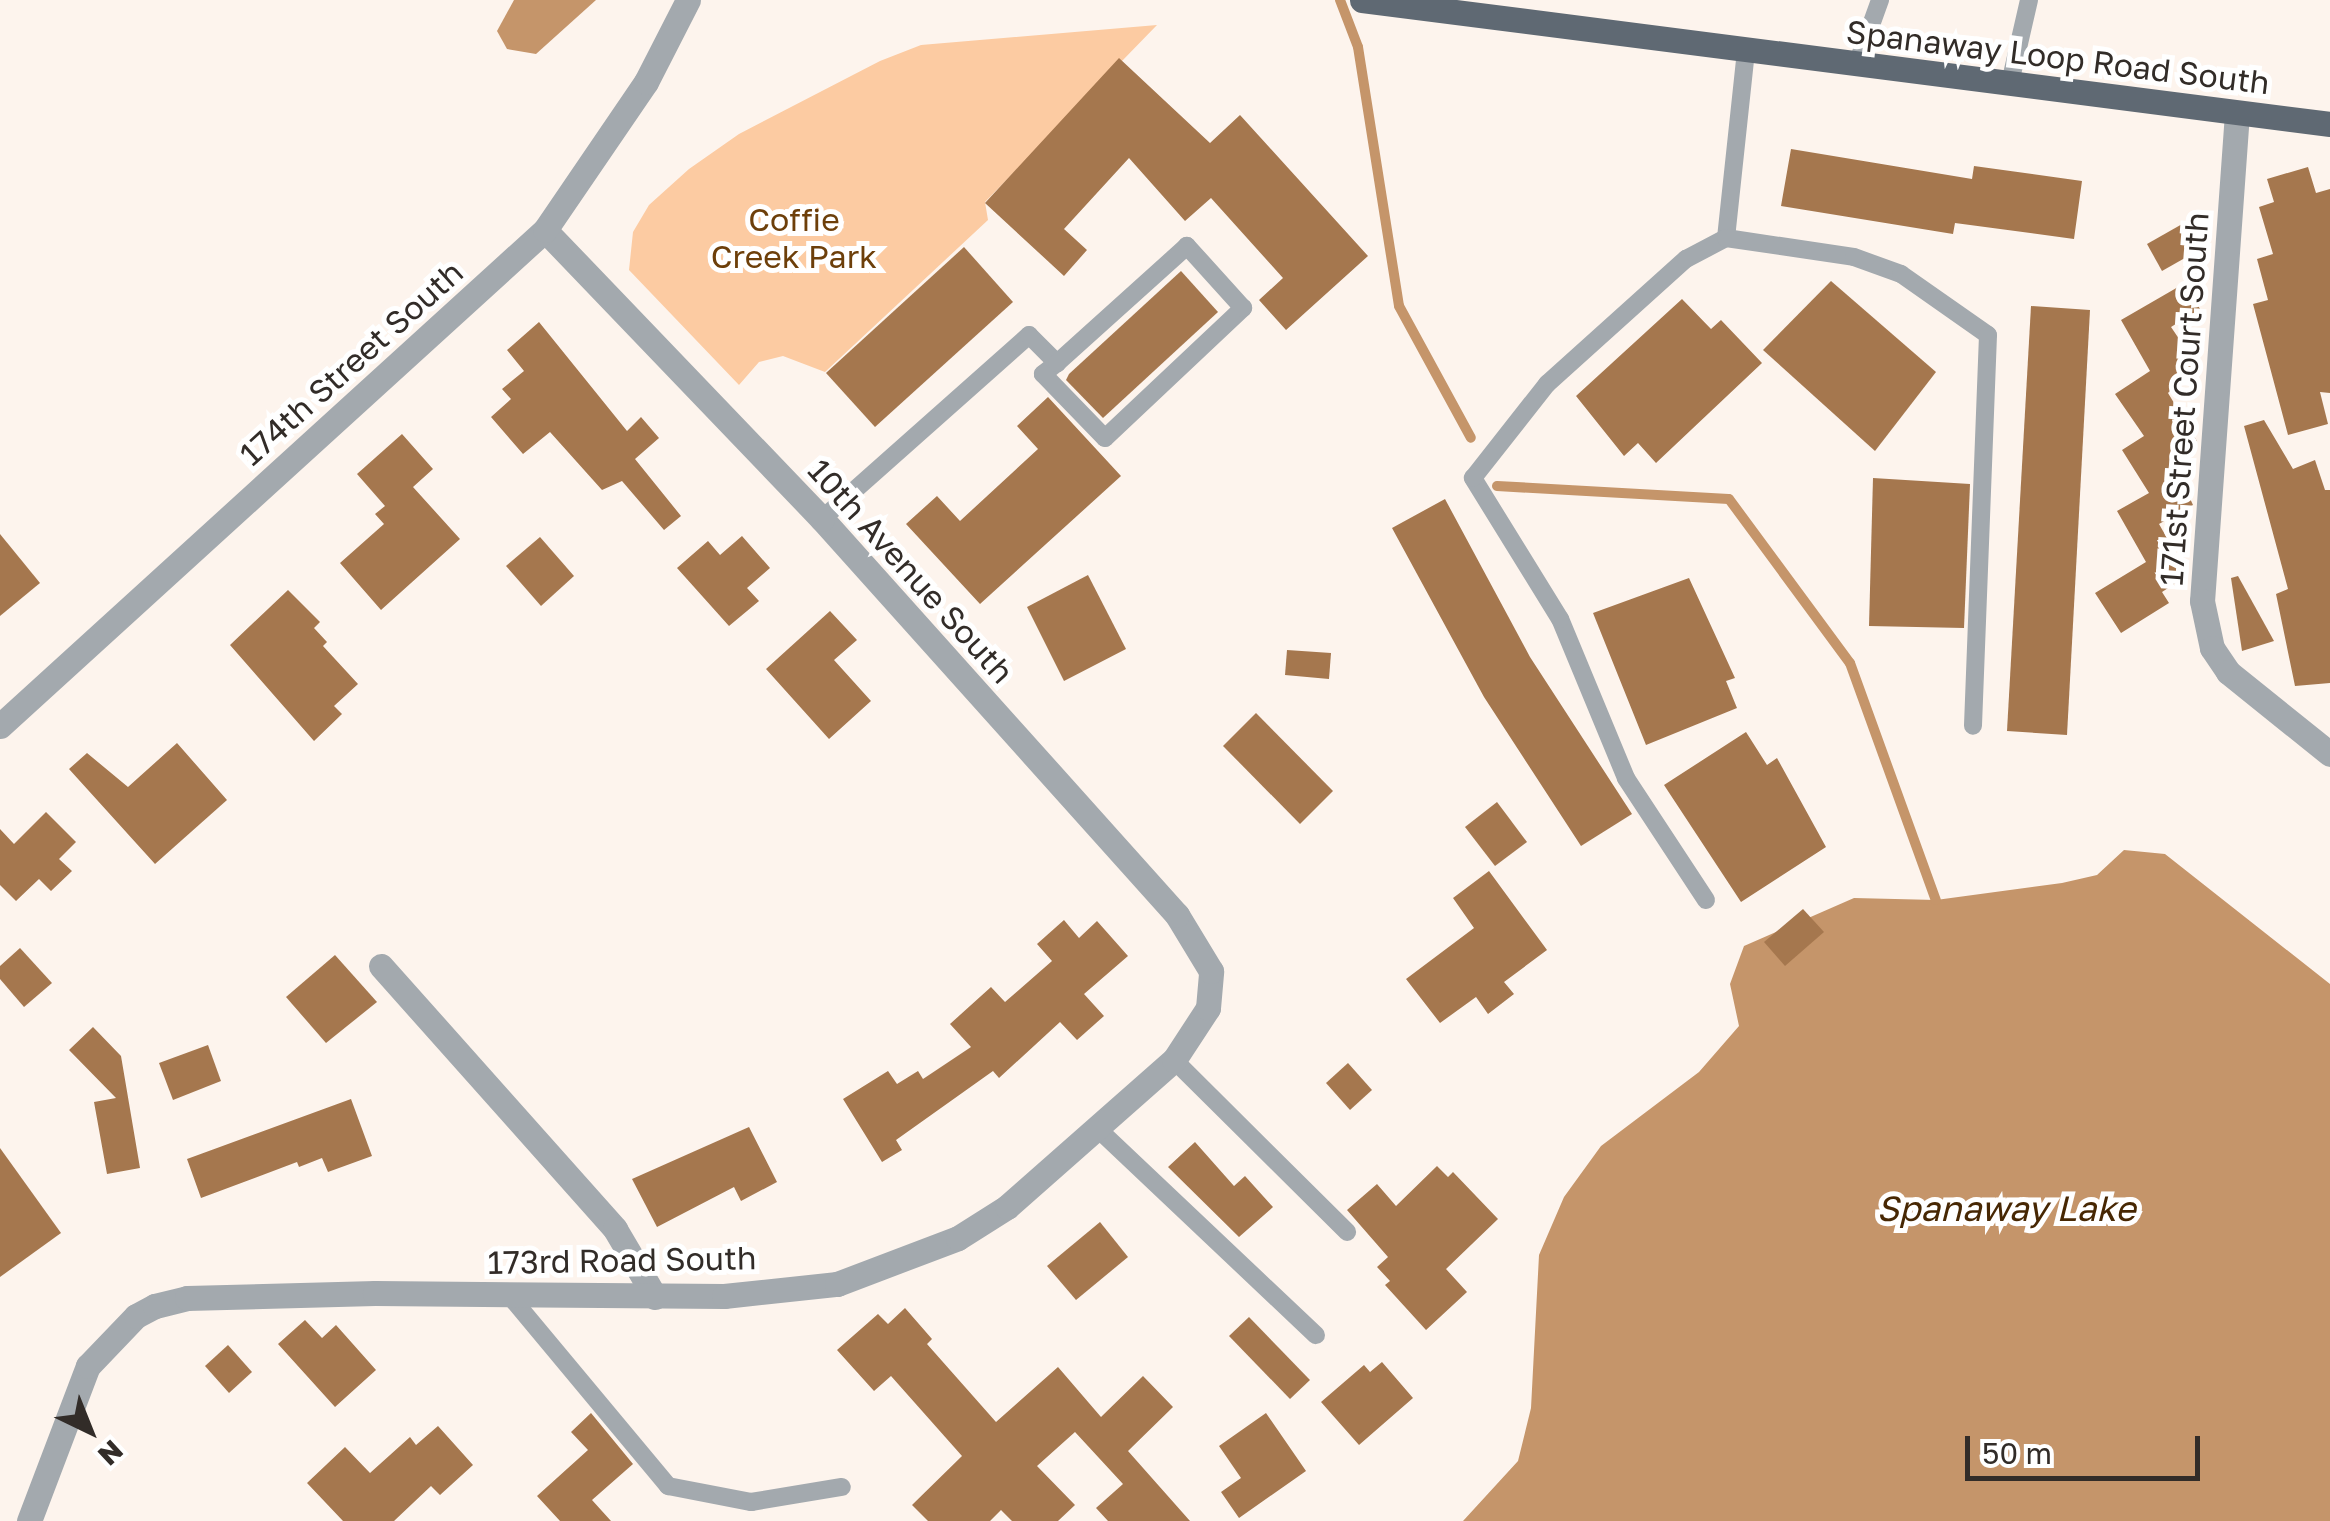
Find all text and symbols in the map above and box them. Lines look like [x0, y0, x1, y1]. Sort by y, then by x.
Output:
street label: Spanaway Loop Road South [1844, 12, 2272, 102]
park label: Coffie Creek Park [711, 201, 877, 276]
street label: 171st Street Court South [2152, 211, 2216, 587]
street label: 174th Street South [232, 253, 470, 473]
street label: 10th Avenue South [800, 451, 1022, 691]
water label: Spanaway Lake [1876, 1187, 2136, 1229]
street label: 173rd Road South [487, 1238, 757, 1282]
north arrow [40, 1381, 140, 1481]
scale bar [1970, 1416, 2205, 1478]
text: N [92, 1434, 130, 1473]
text: 50 m [1982, 1435, 2052, 1471]

